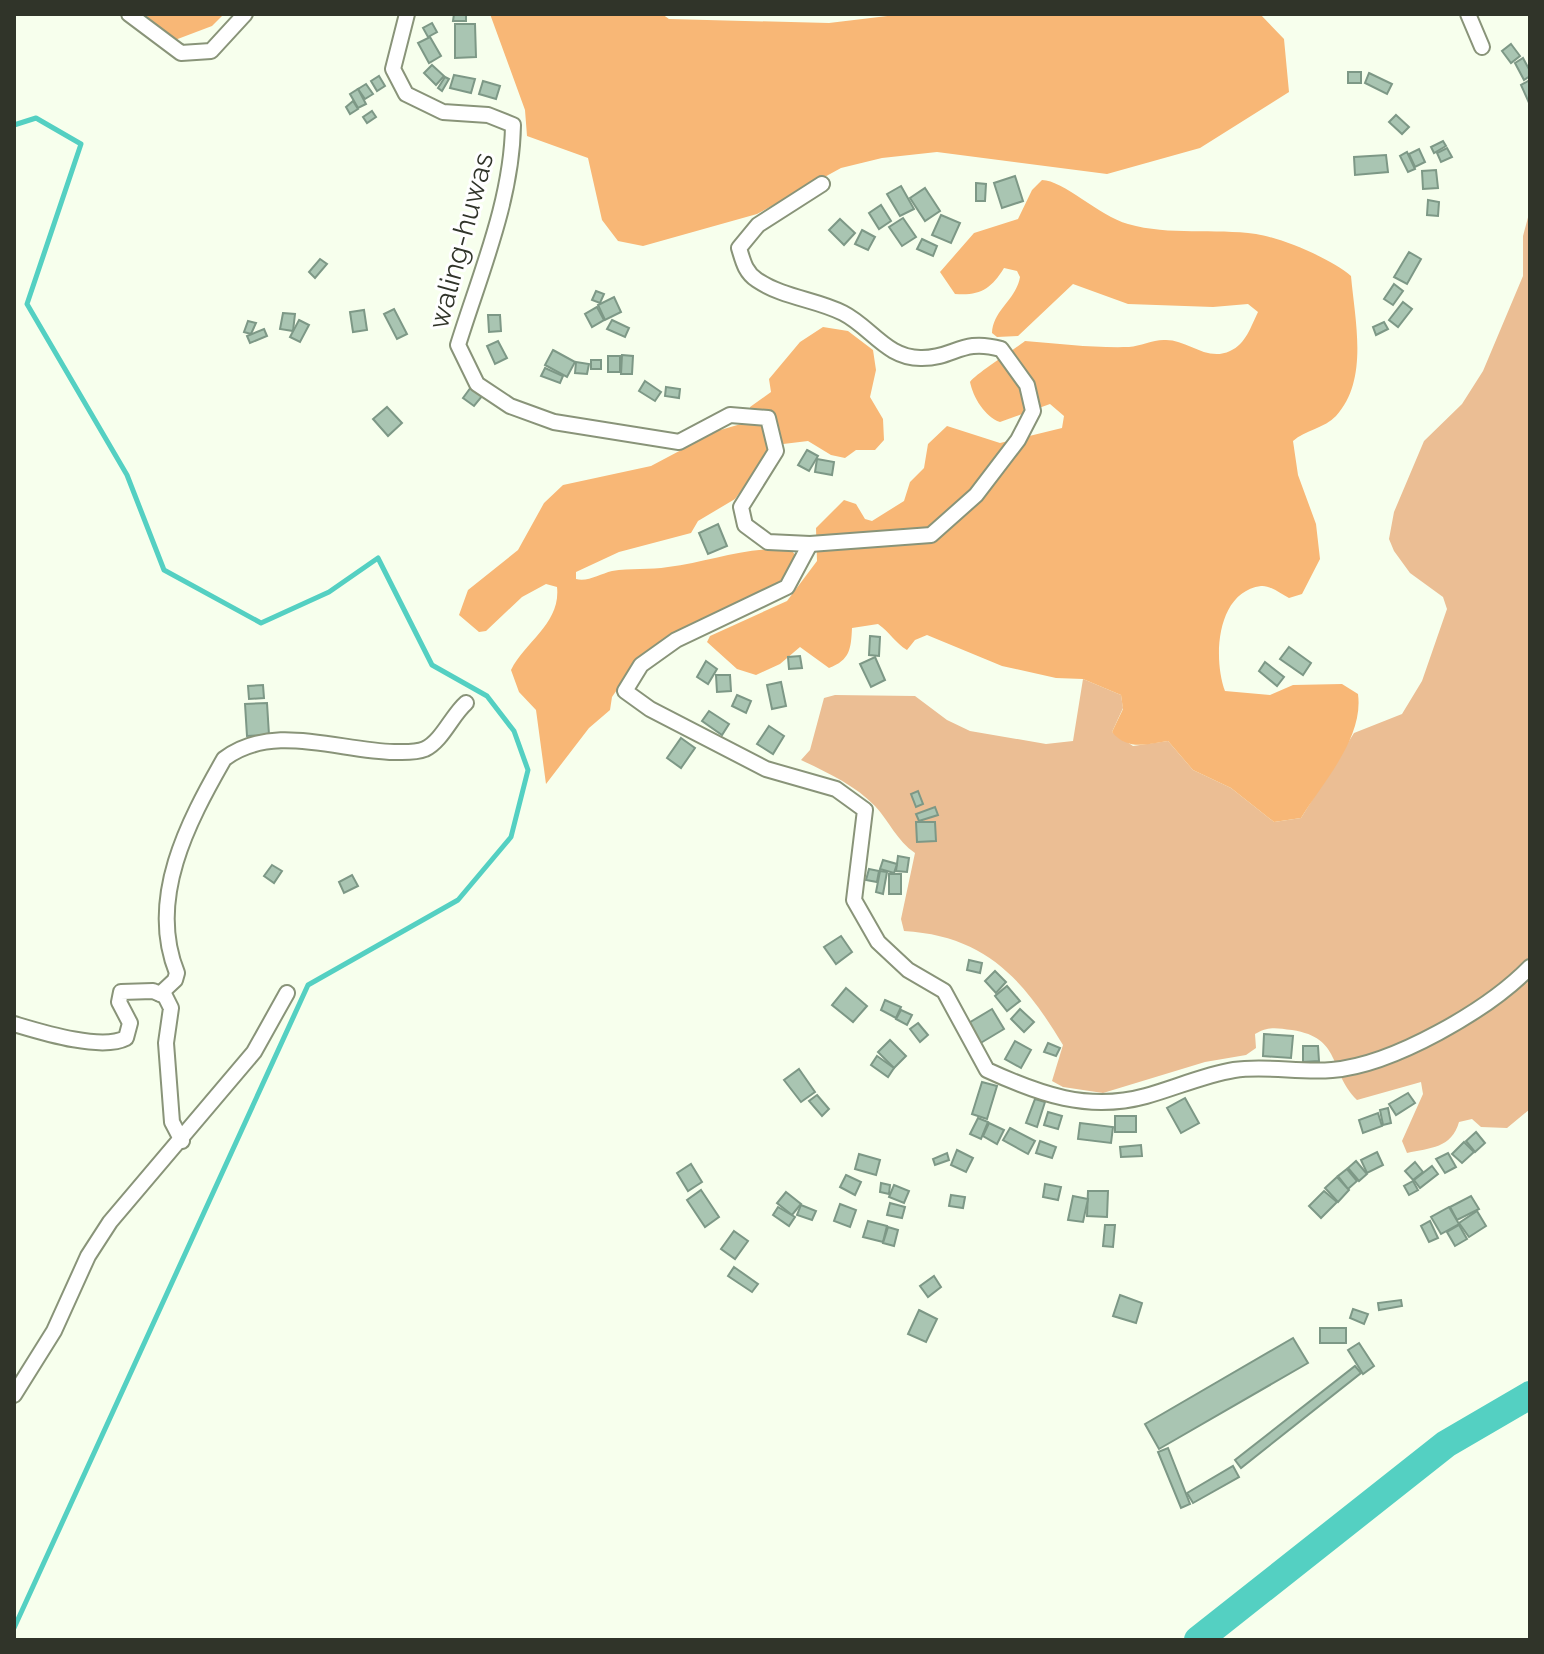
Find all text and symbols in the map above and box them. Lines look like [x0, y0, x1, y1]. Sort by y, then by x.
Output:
street label: waling-huwas [422, 149, 500, 333]

